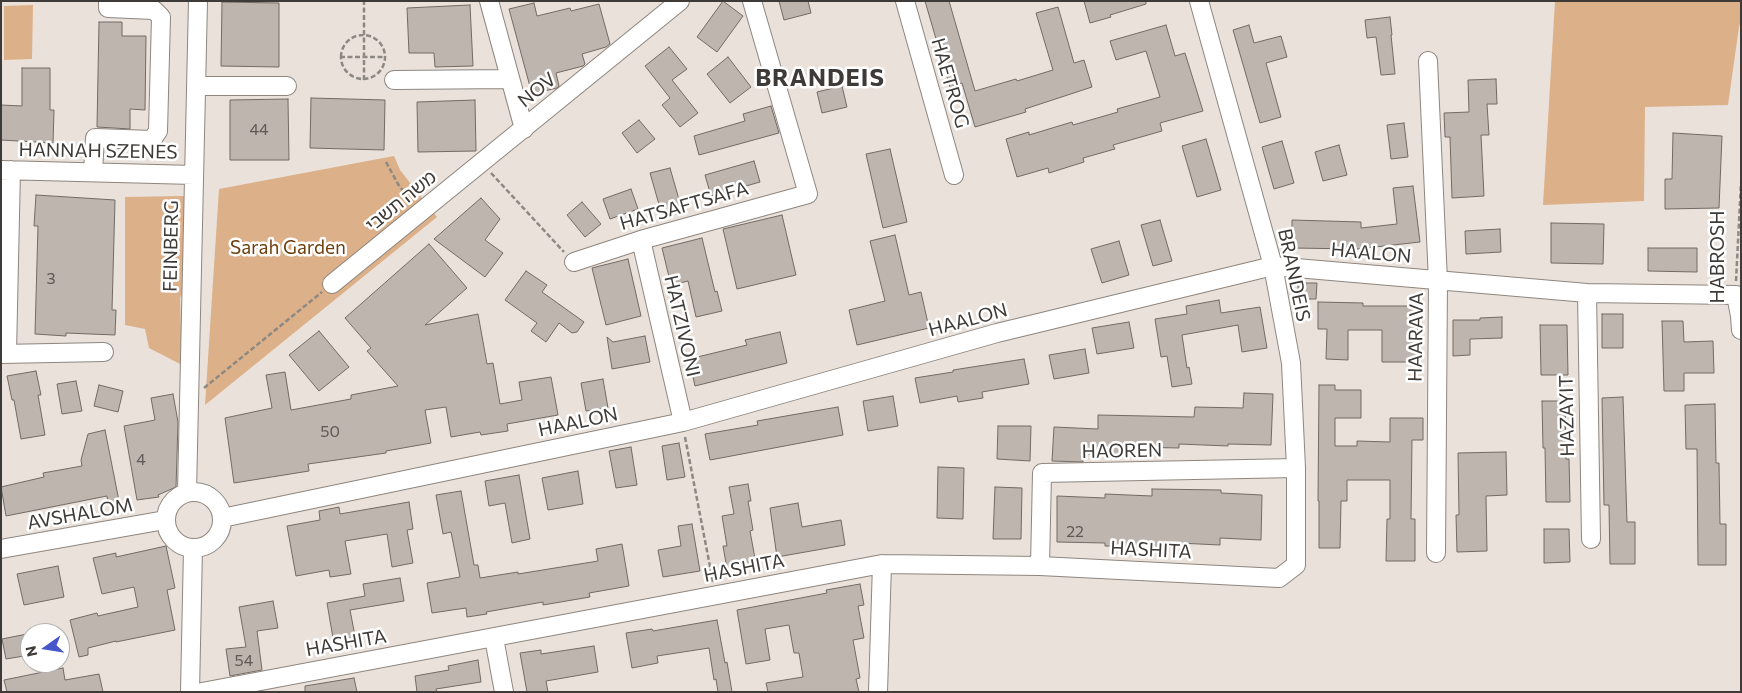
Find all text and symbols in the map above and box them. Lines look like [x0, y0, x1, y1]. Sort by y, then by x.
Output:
street label: HAETROG [926, 35, 974, 131]
district label: BRANDEIS [754, 64, 886, 92]
street label: NOV [513, 68, 561, 112]
house number: 44 [249, 120, 269, 140]
street label: HANNAH SZENES [18, 138, 178, 164]
street label: משה תשבי [361, 166, 441, 236]
street label: HATSAFTSAFA [617, 177, 751, 235]
street label: FEINBERG [159, 200, 183, 292]
street label: HABROSH [1707, 211, 1729, 303]
street label: BRANDEIS [1273, 227, 1315, 323]
park label: Sarah Garden [230, 237, 346, 259]
street label: HAALON [1330, 238, 1412, 268]
house number: 3 [46, 269, 56, 289]
street label: HATZIVONI [659, 273, 705, 379]
street label: HAARAVA [1404, 292, 1428, 382]
street label: HAALON [926, 299, 1010, 341]
street label: HAZAYIT [1555, 375, 1579, 457]
street label: HAALON [536, 402, 620, 442]
house number: 50 [320, 422, 340, 442]
street label: HAOREN [1081, 439, 1163, 463]
house number: 4 [136, 450, 146, 470]
street label: AVSHALOM [25, 494, 135, 534]
house number: 22 [1066, 522, 1084, 542]
street label: HASHITA [1110, 536, 1192, 564]
street label: HASHITA [702, 549, 786, 587]
north arrow [20, 623, 70, 673]
street label: HASHITA [304, 625, 388, 661]
text: N [21, 644, 40, 658]
house number: 54 [235, 651, 253, 671]

